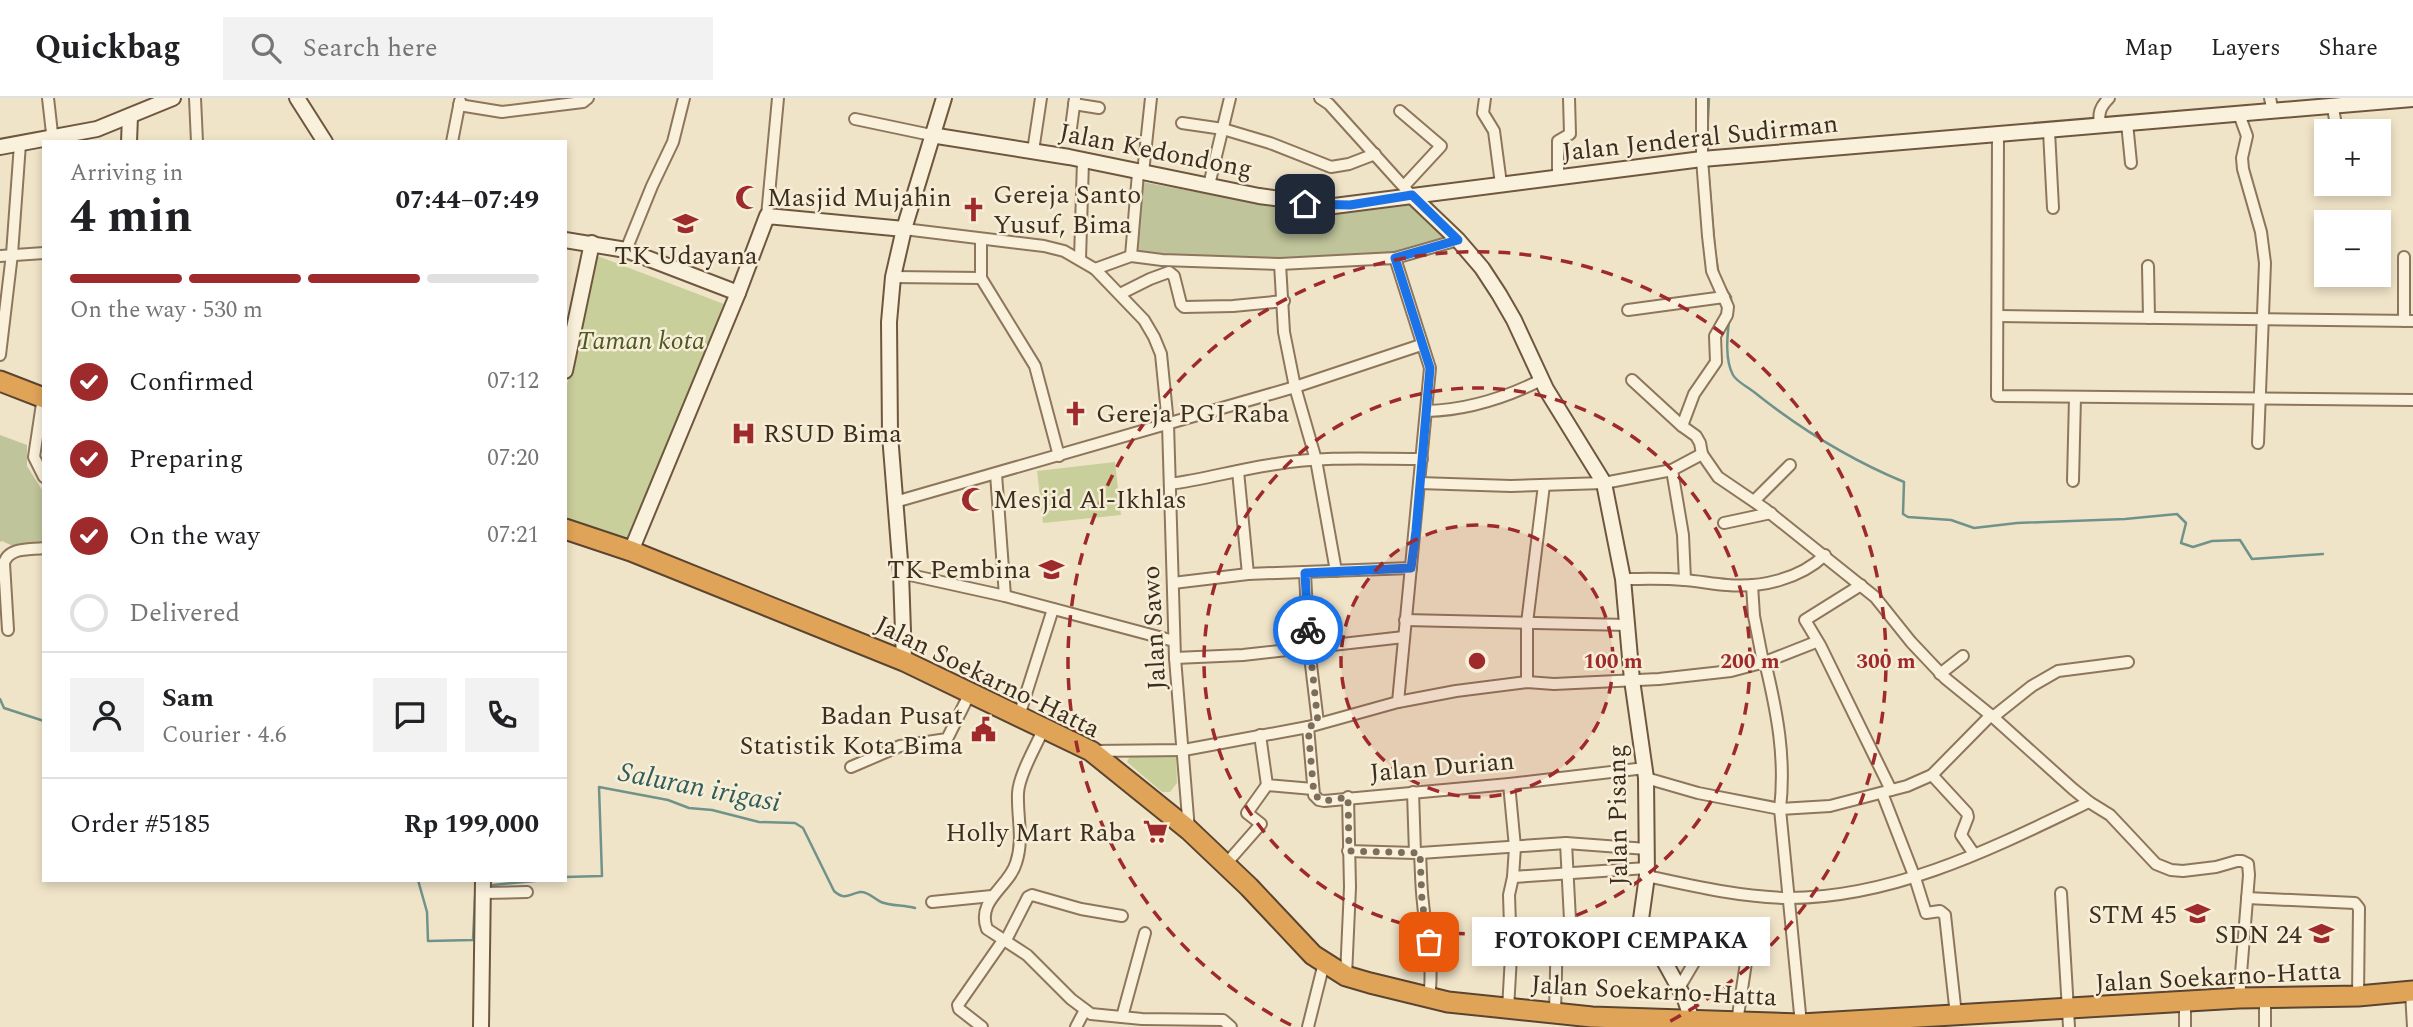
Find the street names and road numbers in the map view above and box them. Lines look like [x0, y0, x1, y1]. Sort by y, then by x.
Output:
street label: Jalan Jenderal Sudirman [1560, 104, 1840, 172]
street label: Jalan Kedondong [1056, 113, 1256, 189]
street label: Jalan Sawo [1131, 565, 1177, 691]
street label: Jalan Soekarno-Hatta [868, 605, 1107, 749]
street label: Jalan Durian [1368, 741, 1516, 793]
street label: Jalan Pisang [1597, 744, 1639, 886]
street label: Jalan Soekarno-Hatta [2094, 951, 2342, 1003]
street label: Jalan Soekarno-Hatta [1530, 965, 1778, 1017]

